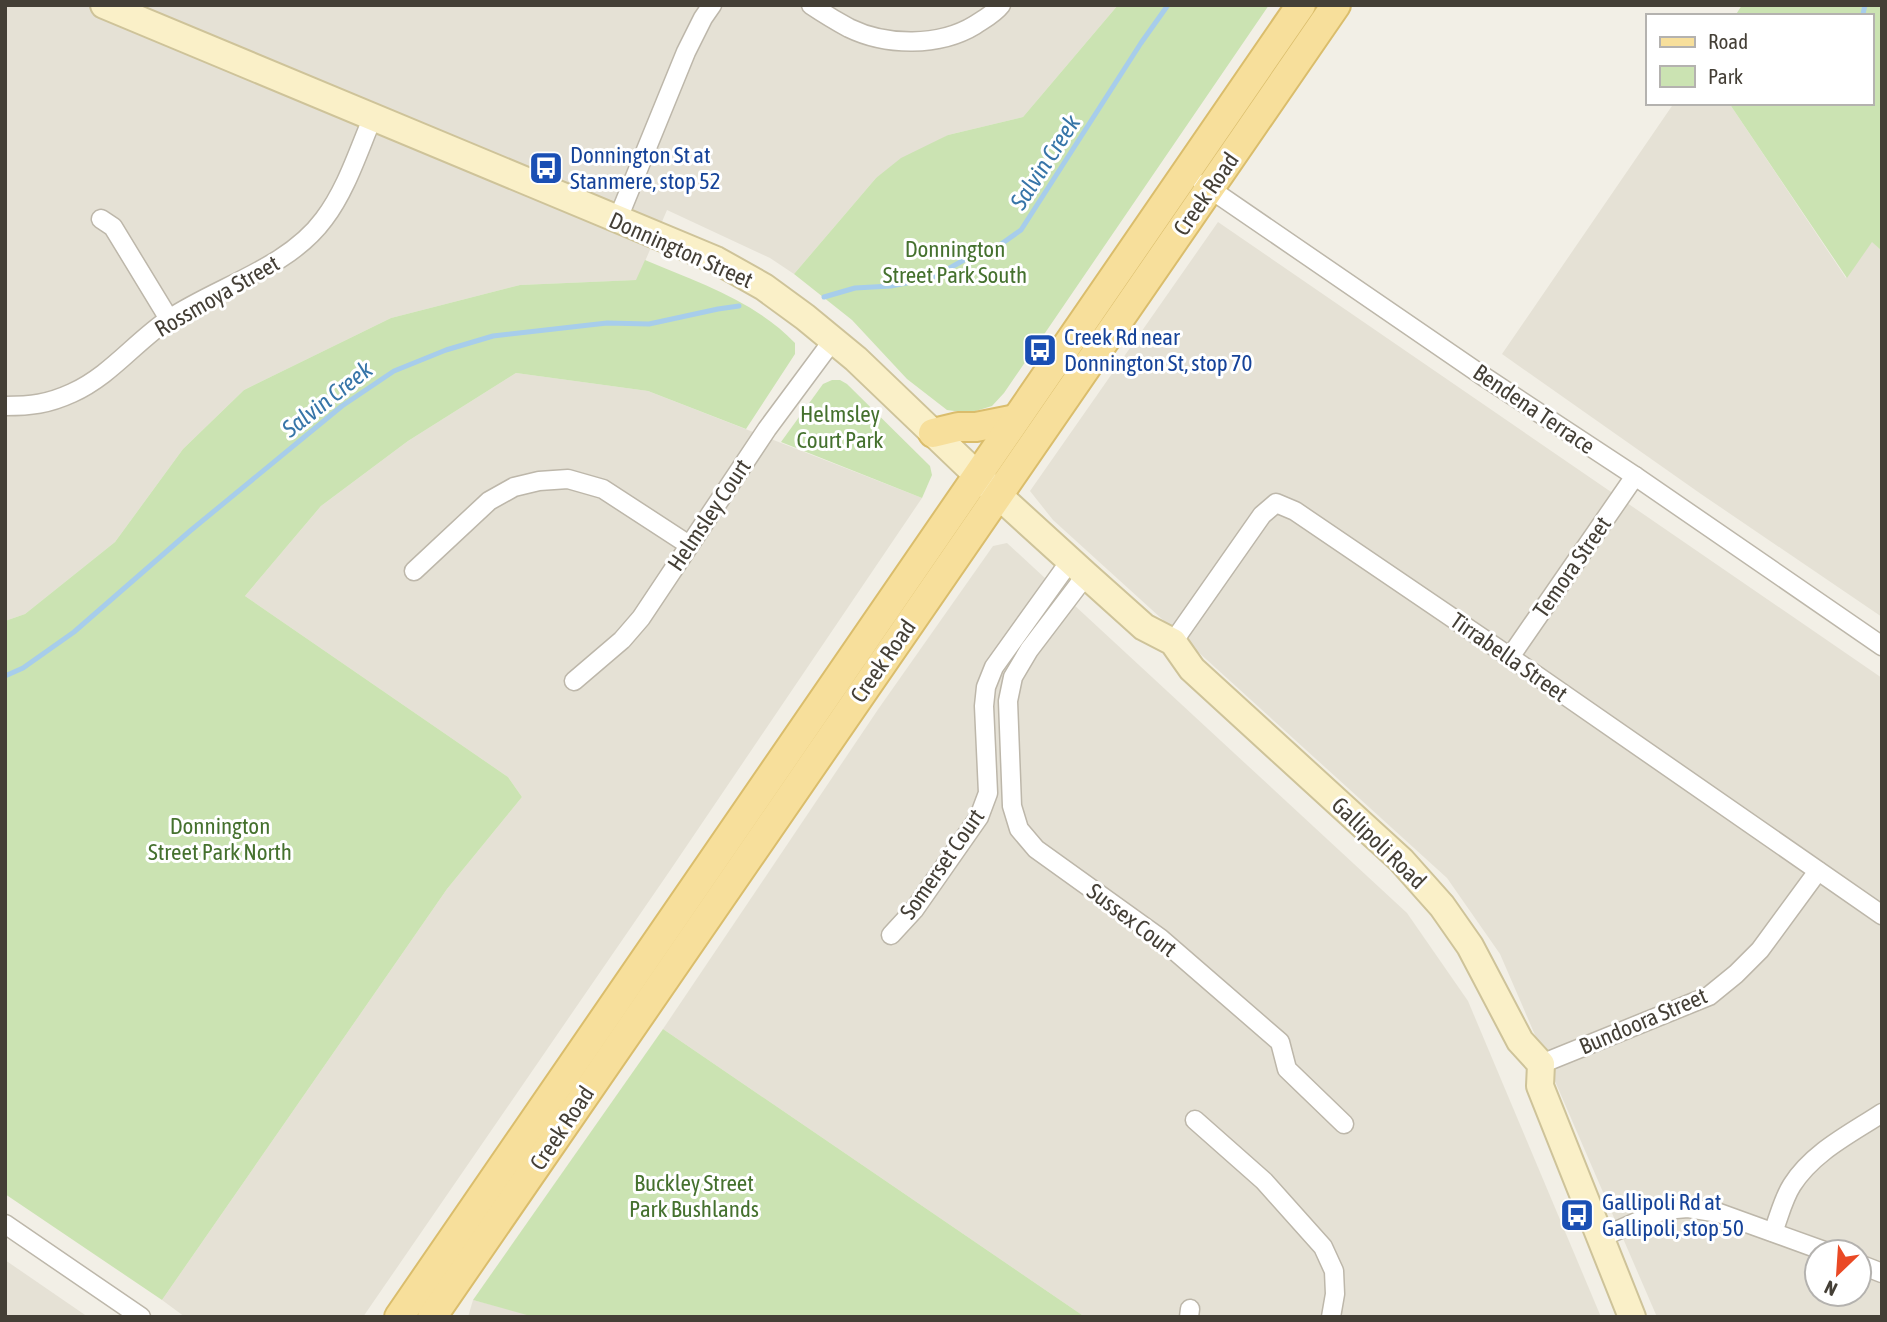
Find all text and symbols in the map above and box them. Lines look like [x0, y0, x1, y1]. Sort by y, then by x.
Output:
legend [1646, 14, 1873, 105]
text: Road [1708, 29, 1748, 53]
text: Park [1708, 64, 1743, 88]
water label: Salvin Creek [1004, 110, 1086, 215]
place label: Donnington St at Stanmere, stop 52 [570, 142, 721, 194]
street label: Creek Road [1168, 148, 1244, 240]
bus stop icon: Donnington St at Stanmere, stop 52 [527, 149, 565, 187]
street label: Donnington Street [605, 207, 757, 293]
park label: Donnington Street Park South [883, 236, 1027, 288]
street label: Rossmoya Street [150, 250, 284, 342]
place label: Creek Rd near Donnington St, stop 70 [1064, 324, 1252, 376]
bus stop icon: Creek Rd near Donnington St, stop 70 [1021, 331, 1059, 369]
water label: Salvin Creek [276, 355, 378, 443]
street label: Bendena Terrace [1468, 359, 1600, 459]
park label: Helmsley Court Park [796, 401, 884, 453]
street label: Helmsley Court [662, 454, 756, 576]
street label: Temora Street [1528, 512, 1616, 622]
street label: Tirrabella Street [1446, 607, 1572, 707]
street label: Creek Road [845, 615, 921, 707]
street label: Gallipoli Road [1327, 792, 1431, 894]
street label: Somerset Court [895, 804, 989, 924]
park label: Donnington Street Park North [148, 813, 292, 865]
street label: Sussex Court [1082, 878, 1182, 962]
street label: Bundoora Street [1575, 982, 1711, 1060]
street label: Creek Road [525, 1081, 599, 1175]
park label: Buckley Street Park Bushlands [629, 1170, 759, 1222]
place label: Gallipoli Rd at Gallipoli, stop 50 [1602, 1189, 1744, 1241]
bus stop icon: Gallipoli Rd at Gallipoli, stop 50 [1558, 1196, 1596, 1234]
north arrow [1803, 1238, 1873, 1308]
text: N [1821, 1276, 1841, 1301]

